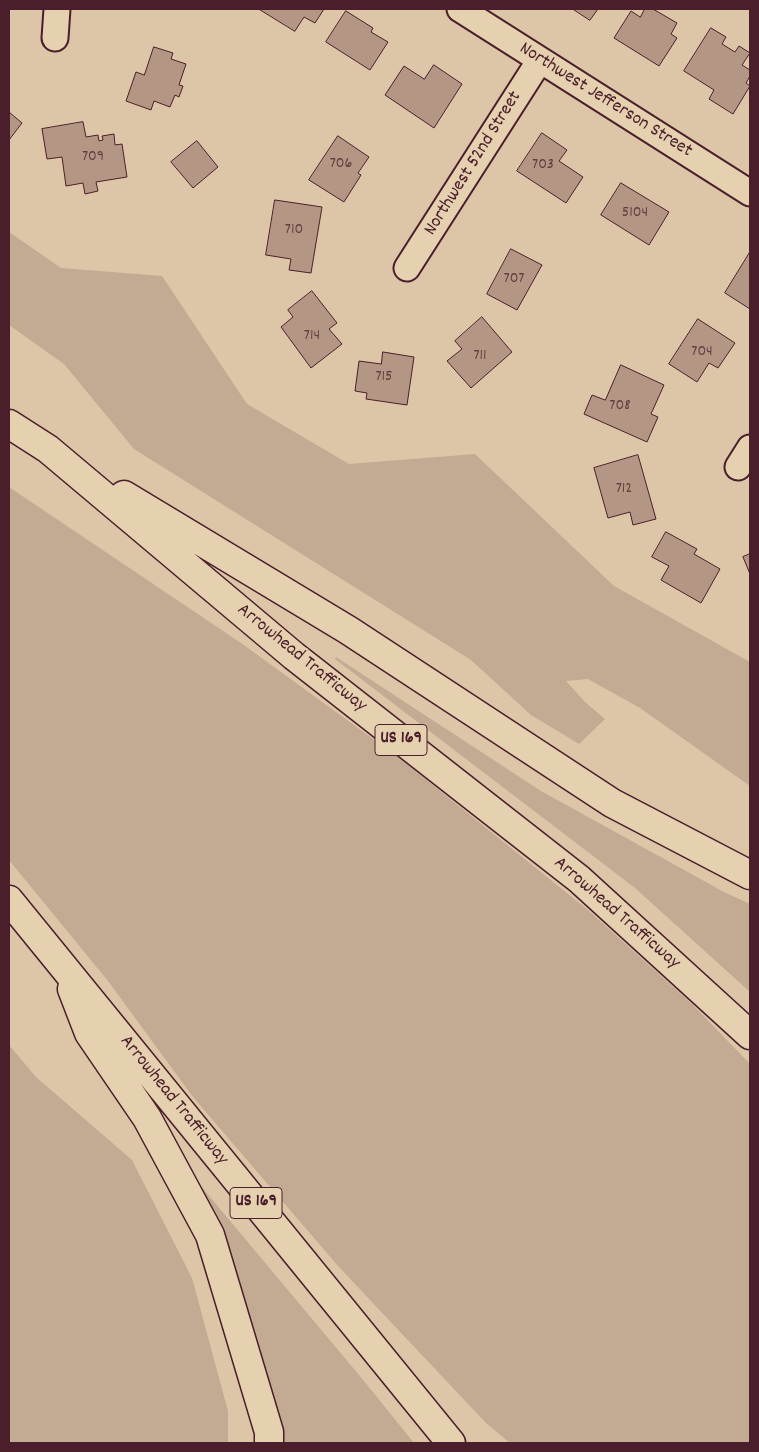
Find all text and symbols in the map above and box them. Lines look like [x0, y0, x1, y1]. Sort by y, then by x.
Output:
street label: Northwest Jefferson Street [514, 38, 696, 164]
street label: Northwest 52nd Street [420, 88, 528, 240]
house number: 709 [82, 148, 104, 168]
house number: 706 [330, 155, 352, 175]
house number: 703 [532, 156, 554, 176]
house number: 5104 [622, 204, 648, 224]
house number: 710 [285, 221, 303, 241]
house number: 707 [504, 270, 524, 290]
house number: 714 [304, 327, 320, 347]
house number: 704 [691, 343, 713, 363]
house number: 711 [473, 347, 487, 367]
house number: 715 [375, 368, 393, 388]
house number: 708 [609, 397, 631, 417]
house number: 712 [616, 480, 632, 500]
street label: Arrowhead Trafficway [232, 600, 370, 718]
road number: US 169 [375, 724, 427, 756]
street label: Arrowhead Trafficway [548, 853, 684, 975]
street label: Arrowhead Trafficway [114, 1032, 232, 1170]
road number: US 169 [230, 1188, 282, 1218]

